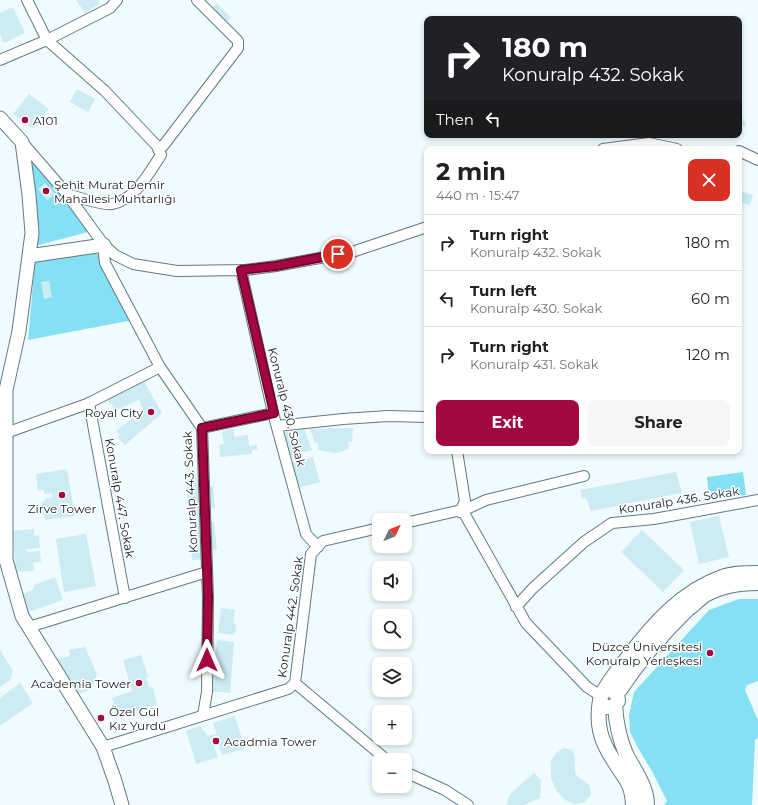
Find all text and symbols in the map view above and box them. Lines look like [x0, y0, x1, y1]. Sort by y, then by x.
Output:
text: 180 m [502, 30, 588, 64]
icon: right [436, 32, 488, 84]
text: Konuralp 432. Sokak [502, 64, 684, 86]
icon: left [482, 108, 504, 130]
text: Then [436, 110, 474, 129]
place label: A101 [33, 113, 58, 128]
marker: A101 [20, 115, 30, 125]
text: 2 min [436, 157, 506, 186]
button: close [688, 159, 730, 201]
place label: Şehit Murat Demir Mahallesi Muhtarlığı [54, 177, 176, 206]
marker: Şehit Murat Demir Mahallesi Muhtarlığı [41, 186, 51, 196]
text: 440 m · 15:47 [436, 187, 520, 203]
text: Turn right [470, 225, 549, 244]
icon: right [436, 232, 458, 254]
text: 180 m [685, 233, 730, 252]
pin [321, 237, 355, 271]
icon: arrive [327, 243, 349, 265]
text: Konuralp 432. Sokak [470, 244, 601, 260]
text: Turn left [470, 281, 537, 300]
icon: left [436, 288, 458, 310]
text: 60 m [691, 289, 730, 308]
text: Konuralp 430. Sokak [470, 300, 602, 316]
text: Turn right [470, 337, 549, 356]
icon: right [436, 344, 458, 366]
text: 120 m [686, 345, 730, 364]
street label: Konuralp 430. Sokak [265, 346, 309, 469]
text: Konuralp 431. Sokak [470, 356, 599, 372]
button: Exit [436, 400, 579, 446]
button: Share [587, 400, 730, 446]
place label: Royal City [85, 405, 143, 420]
marker: Royal City [146, 407, 156, 417]
street label: Konuralp 443. Sokak [179, 430, 201, 553]
street label: Konuralp 447. Sokak [102, 437, 138, 560]
street label: Konuralp 436. Sokak [618, 483, 741, 517]
marker: Zirve Tower [57, 490, 67, 500]
place label: Zirve Tower [28, 501, 97, 516]
north arrow [372, 513, 412, 553]
map controls [372, 513, 412, 793]
street label: Konuralp 442. Sokak [274, 554, 306, 679]
button: sound [372, 561, 412, 601]
button: search [372, 609, 412, 649]
position arrow [186, 639, 228, 681]
place label: Düzce Üniversitesi Konuralp Yerleşkesi [586, 639, 702, 668]
marker: Düzce Üniversitesi Konuralp Yerleşkesi [705, 648, 715, 658]
button: layers [372, 657, 412, 697]
place label: Academia Tower [31, 676, 131, 691]
marker: Academia Tower [134, 678, 144, 688]
place label: Özel Gül Kız Yurdu [109, 704, 166, 733]
button: + [372, 705, 412, 745]
marker: Özel Gül Kız Yurdu [96, 713, 106, 723]
place label: Acadmia Tower [224, 734, 317, 749]
marker: Acadmia Tower [211, 736, 221, 746]
button: − [372, 753, 412, 793]

